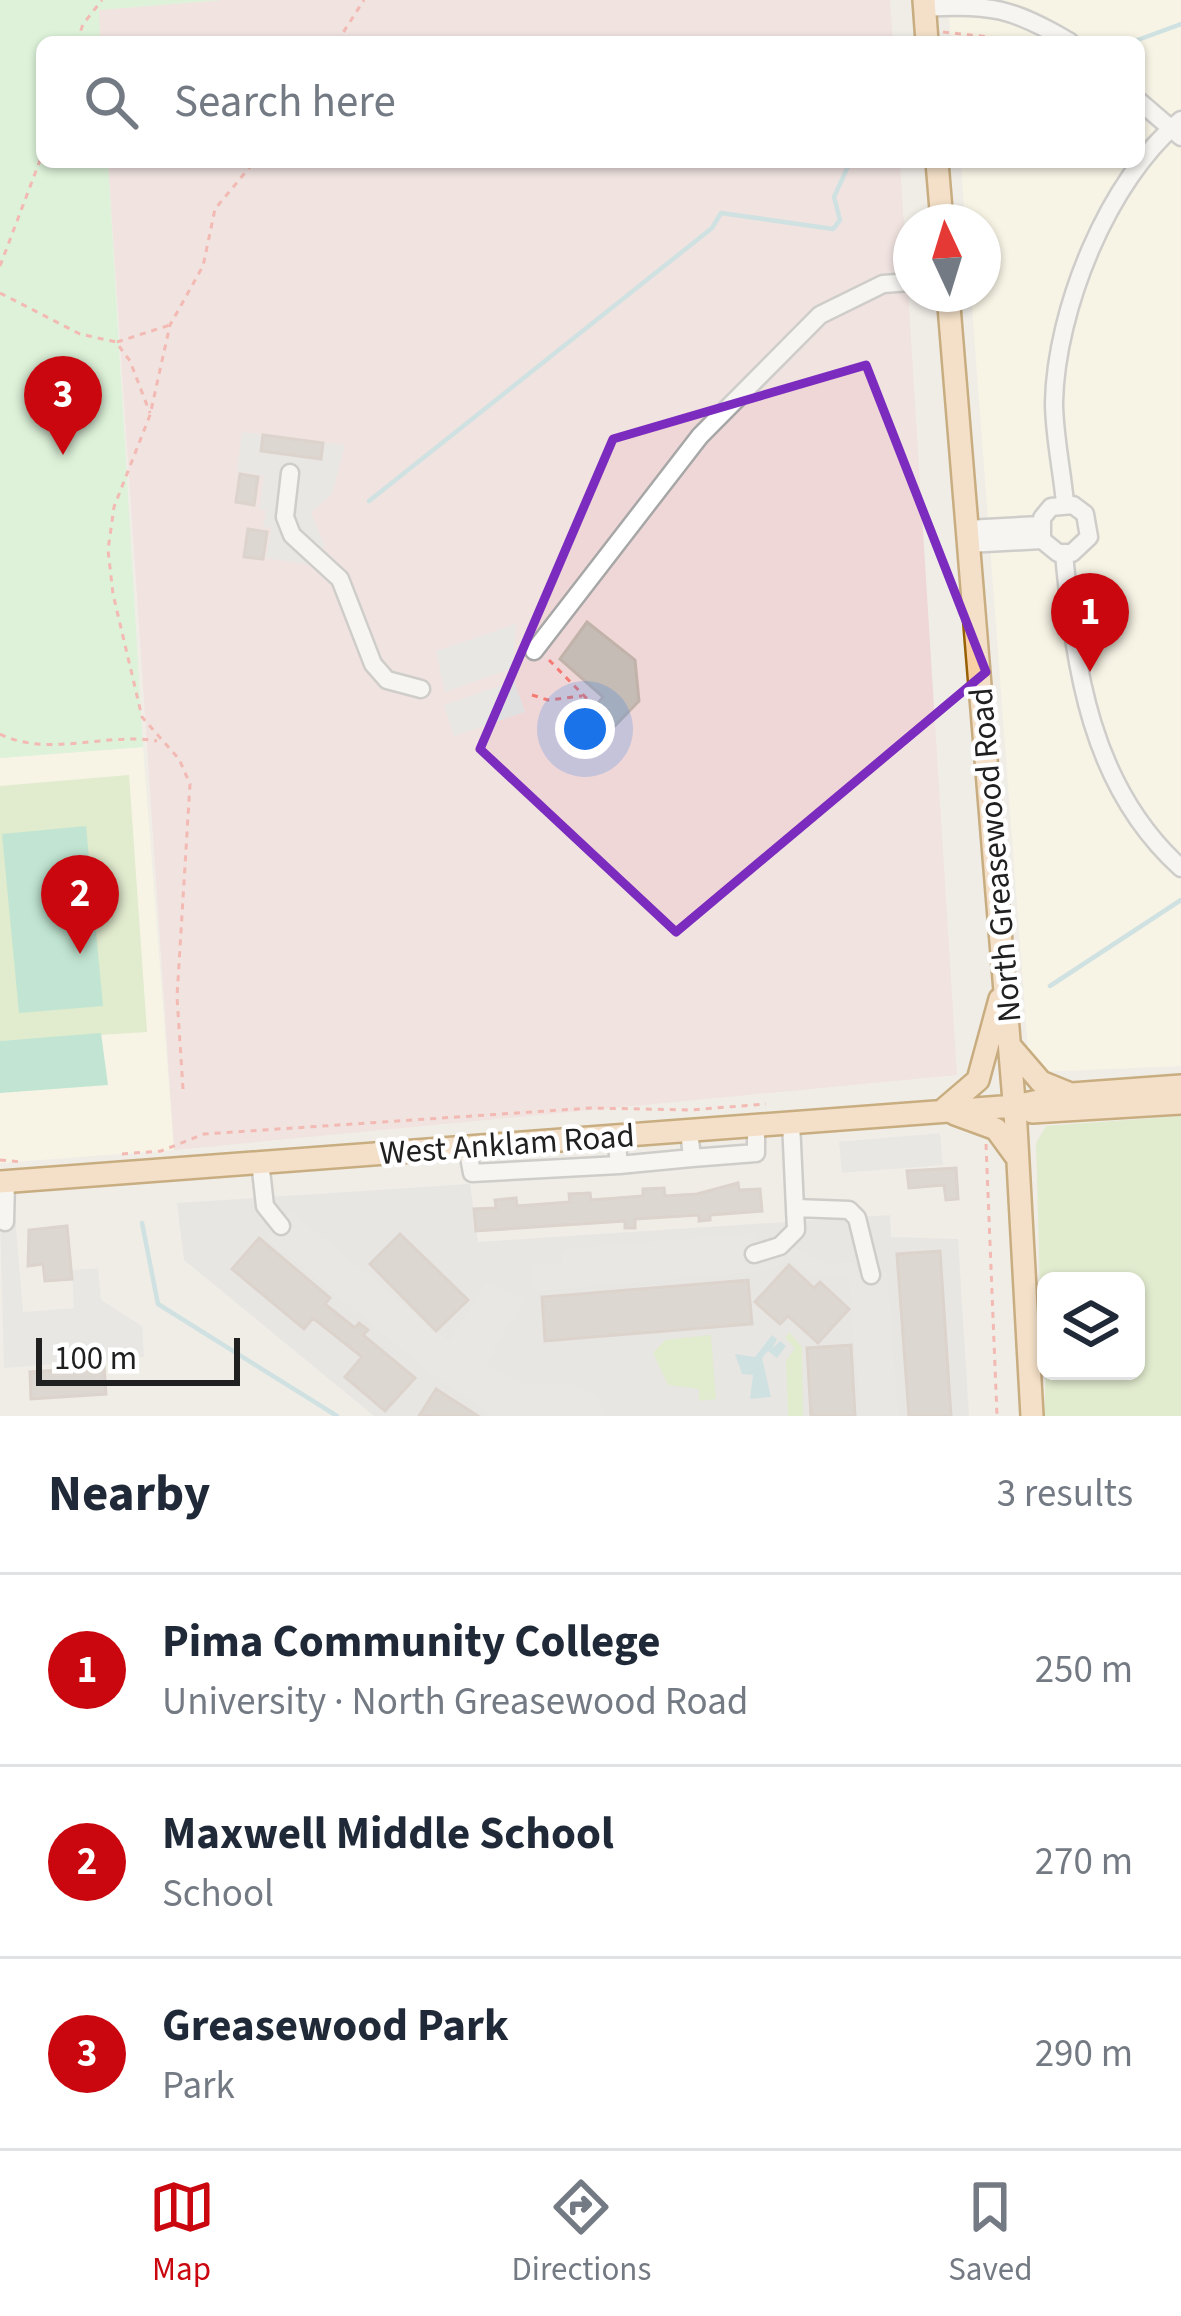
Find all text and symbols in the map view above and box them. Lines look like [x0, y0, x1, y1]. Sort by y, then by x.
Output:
search box [36, 36, 1145, 168]
icon: search [78, 69, 144, 135]
text: Search here [174, 70, 396, 134]
north arrow [893, 204, 1001, 312]
pin: 3 [24, 356, 102, 455]
pin: 1 [1051, 573, 1129, 672]
street label: North Greasewood Road [957, 686, 1034, 1024]
your location [555, 699, 615, 759]
pin: 2 [41, 855, 119, 954]
street label: West Anklam Road [378, 1112, 636, 1177]
map controls [1037, 1272, 1145, 1380]
button: layers [1037, 1272, 1145, 1380]
scale bar [36, 1332, 240, 1385]
text: 100 m [54, 1335, 137, 1382]
text: Nearby [48, 1458, 210, 1530]
text: 3 results [997, 1466, 1133, 1522]
text: Pima Community College [162, 1610, 661, 1674]
text: 1 [77, 1642, 97, 1698]
text: 250 m [1035, 1642, 1133, 1698]
text: University · North Greasewood Road [162, 1674, 749, 1730]
text: Maxwell Middle School [162, 1802, 614, 1866]
text: 2 [77, 1834, 97, 1890]
text: 270 m [1035, 1834, 1133, 1890]
text: School [162, 1866, 274, 1922]
text: Greasewood Park [162, 1994, 509, 2058]
text: 3 [77, 2026, 97, 2082]
text: 290 m [1035, 2026, 1133, 2082]
text: Park [162, 2058, 235, 2114]
tab: Map [149, 2174, 215, 2293]
tab: Directions [512, 2174, 651, 2293]
tab: Saved [948, 2174, 1032, 2293]

